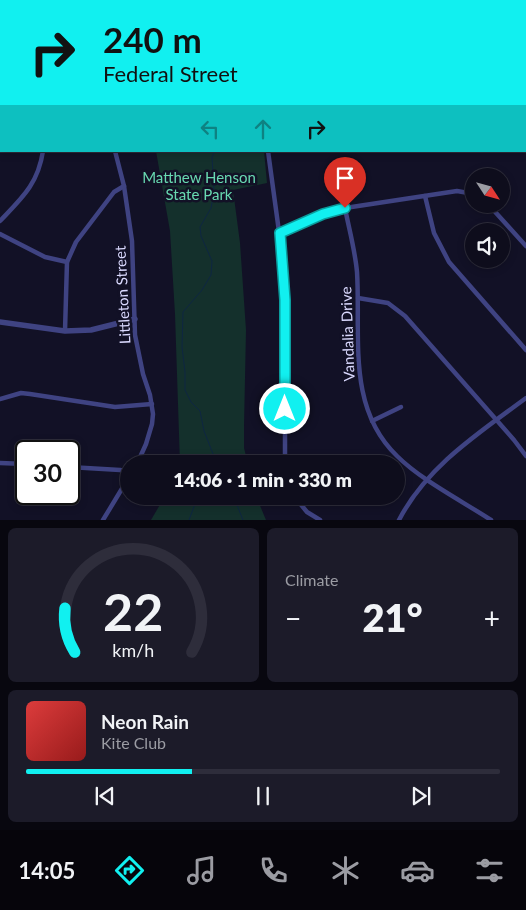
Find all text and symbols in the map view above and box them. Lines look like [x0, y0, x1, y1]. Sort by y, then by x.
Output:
text: 240 m [103, 18, 202, 60]
icon: right [20, 20, 85, 85]
text: Federal Street [103, 60, 238, 87]
icon: left [196, 115, 224, 143]
icon: ahead [249, 115, 277, 143]
icon: right [302, 115, 330, 143]
pin [324, 157, 366, 208]
icon: arrive [331, 164, 359, 192]
park label: Matthew Henson State Park [142, 168, 256, 203]
north arrow [465, 168, 510, 212]
map controls [465, 168, 510, 268]
button: sound [465, 223, 510, 268]
street label: Littleton Street [110, 245, 134, 345]
street label: Vandalia Drive [336, 286, 358, 382]
position arrow [258, 382, 310, 434]
speed limit sign: 30 [15, 440, 80, 505]
text: 14:06 · 1 min · 330 m [173, 468, 352, 491]
text: Climate [285, 570, 338, 589]
text: 22 [103, 580, 164, 642]
text: 21° [363, 594, 422, 640]
text: − [285, 601, 301, 635]
text: + [484, 601, 500, 635]
text: km/h [113, 639, 154, 661]
text: Neon Rain [101, 710, 189, 733]
text: Kite Club [101, 733, 166, 752]
icon: previous [91, 782, 119, 810]
icon: pause [249, 782, 277, 810]
icon: next [407, 782, 435, 810]
icon: directions [112, 853, 147, 888]
icon: music [184, 853, 219, 888]
icon: phone [256, 853, 291, 888]
icon: climate [328, 853, 363, 888]
icon: car [400, 853, 435, 888]
icon: filters [472, 853, 507, 888]
text: 14:05 [19, 857, 75, 884]

